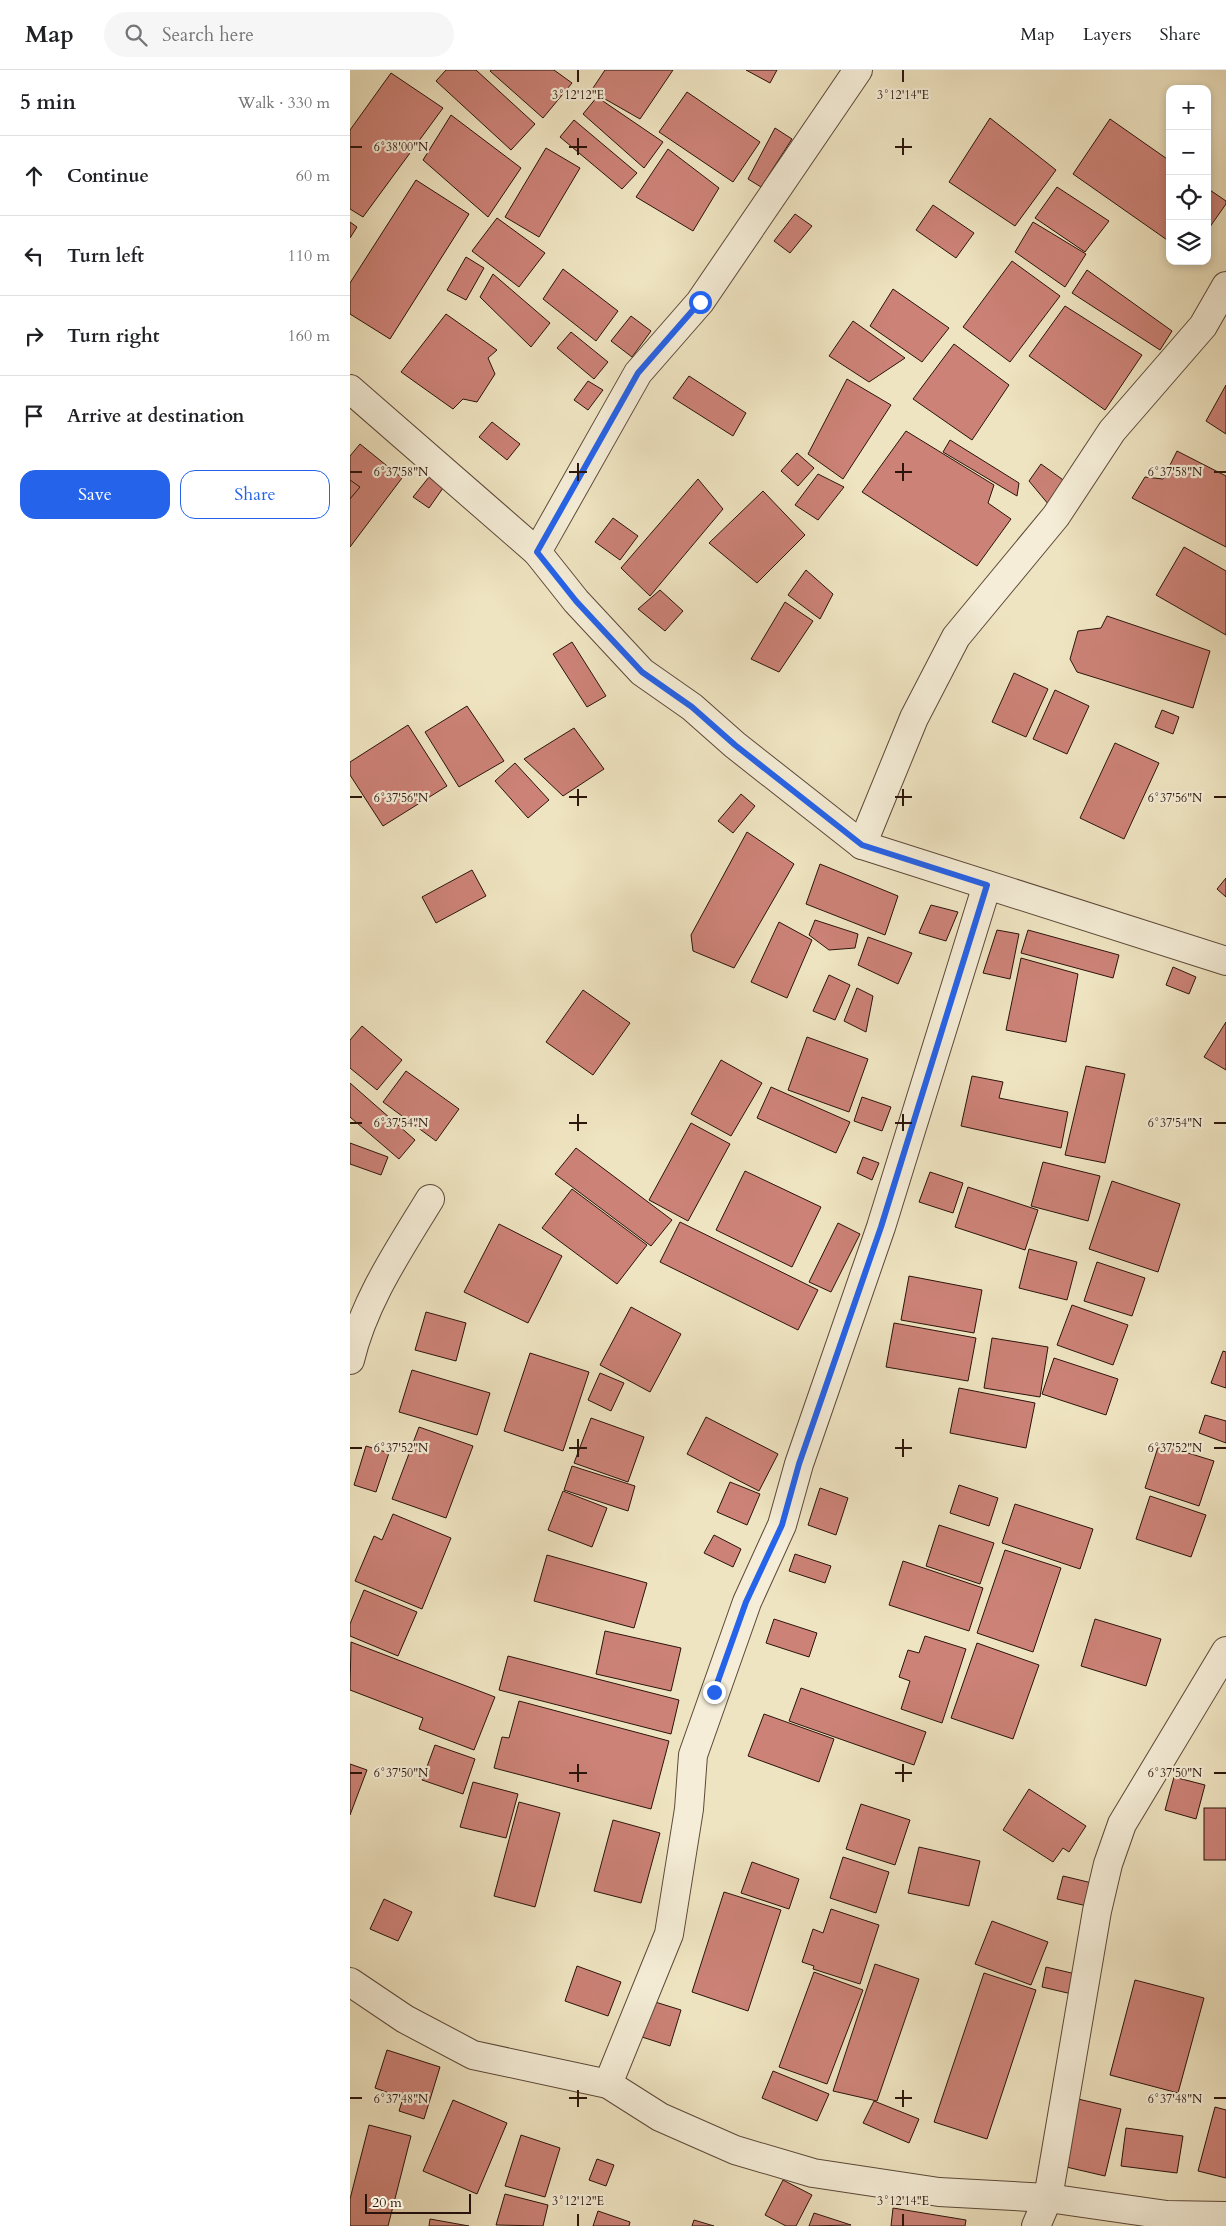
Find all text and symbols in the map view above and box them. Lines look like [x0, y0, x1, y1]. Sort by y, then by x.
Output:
search box [104, 12, 454, 57]
text: Map [25, 18, 74, 51]
icon: search [122, 21, 150, 49]
text: Search here [162, 22, 254, 48]
text: Map [1020, 22, 1055, 47]
text: Layers [1083, 22, 1132, 47]
text: Share [1160, 22, 1201, 47]
map controls [1166, 85, 1211, 265]
button: + [1166, 85, 1211, 130]
text: 3°12'12"E [552, 87, 604, 103]
text: 3°12'14"E [877, 87, 929, 103]
text: 5 min [20, 88, 76, 117]
text: Walk · 330 m [238, 92, 330, 114]
button: − [1166, 130, 1211, 175]
text: 6°38'00"N [374, 139, 429, 155]
icon: ahead [20, 162, 48, 190]
text: Continue [67, 163, 149, 189]
text: 60 m [296, 165, 330, 187]
button: locate [1166, 175, 1211, 220]
button: layers [1166, 220, 1211, 265]
icon: left [20, 242, 48, 270]
text: Turn left [67, 243, 144, 269]
text: 110 m [288, 245, 330, 267]
route start [689, 291, 712, 314]
icon: right [20, 322, 48, 350]
text: Turn right [67, 323, 159, 349]
text: 160 m [288, 325, 330, 347]
icon: arrive [20, 402, 48, 430]
text: Arrive at destination [67, 403, 244, 429]
text: 6°37'58"N [374, 464, 429, 480]
text: 6°37'58"N [1148, 464, 1203, 480]
button: Save [20, 470, 170, 519]
button: Share [180, 470, 330, 519]
text: 6°37'56"N [374, 790, 429, 806]
text: 6°37'56"N [1148, 790, 1203, 806]
text: 6°37'54"N [374, 1115, 429, 1131]
text: 6°37'54"N [1148, 1115, 1203, 1131]
text: 6°37'52"N [374, 1440, 429, 1456]
text: 6°37'52"N [1148, 1440, 1203, 1456]
route end [703, 1681, 726, 1704]
text: 6°37'50"N [374, 1765, 429, 1781]
text: 6°37'50"N [1148, 1765, 1203, 1781]
text: 6°37'48"N [374, 2091, 429, 2107]
text: 6°37'48"N [1148, 2091, 1203, 2107]
scale bar [365, 2191, 471, 2214]
text: 20 m [372, 2193, 402, 2212]
text: 3°12'12"E [552, 2193, 604, 2209]
text: 3°12'14"E [877, 2193, 929, 2209]

